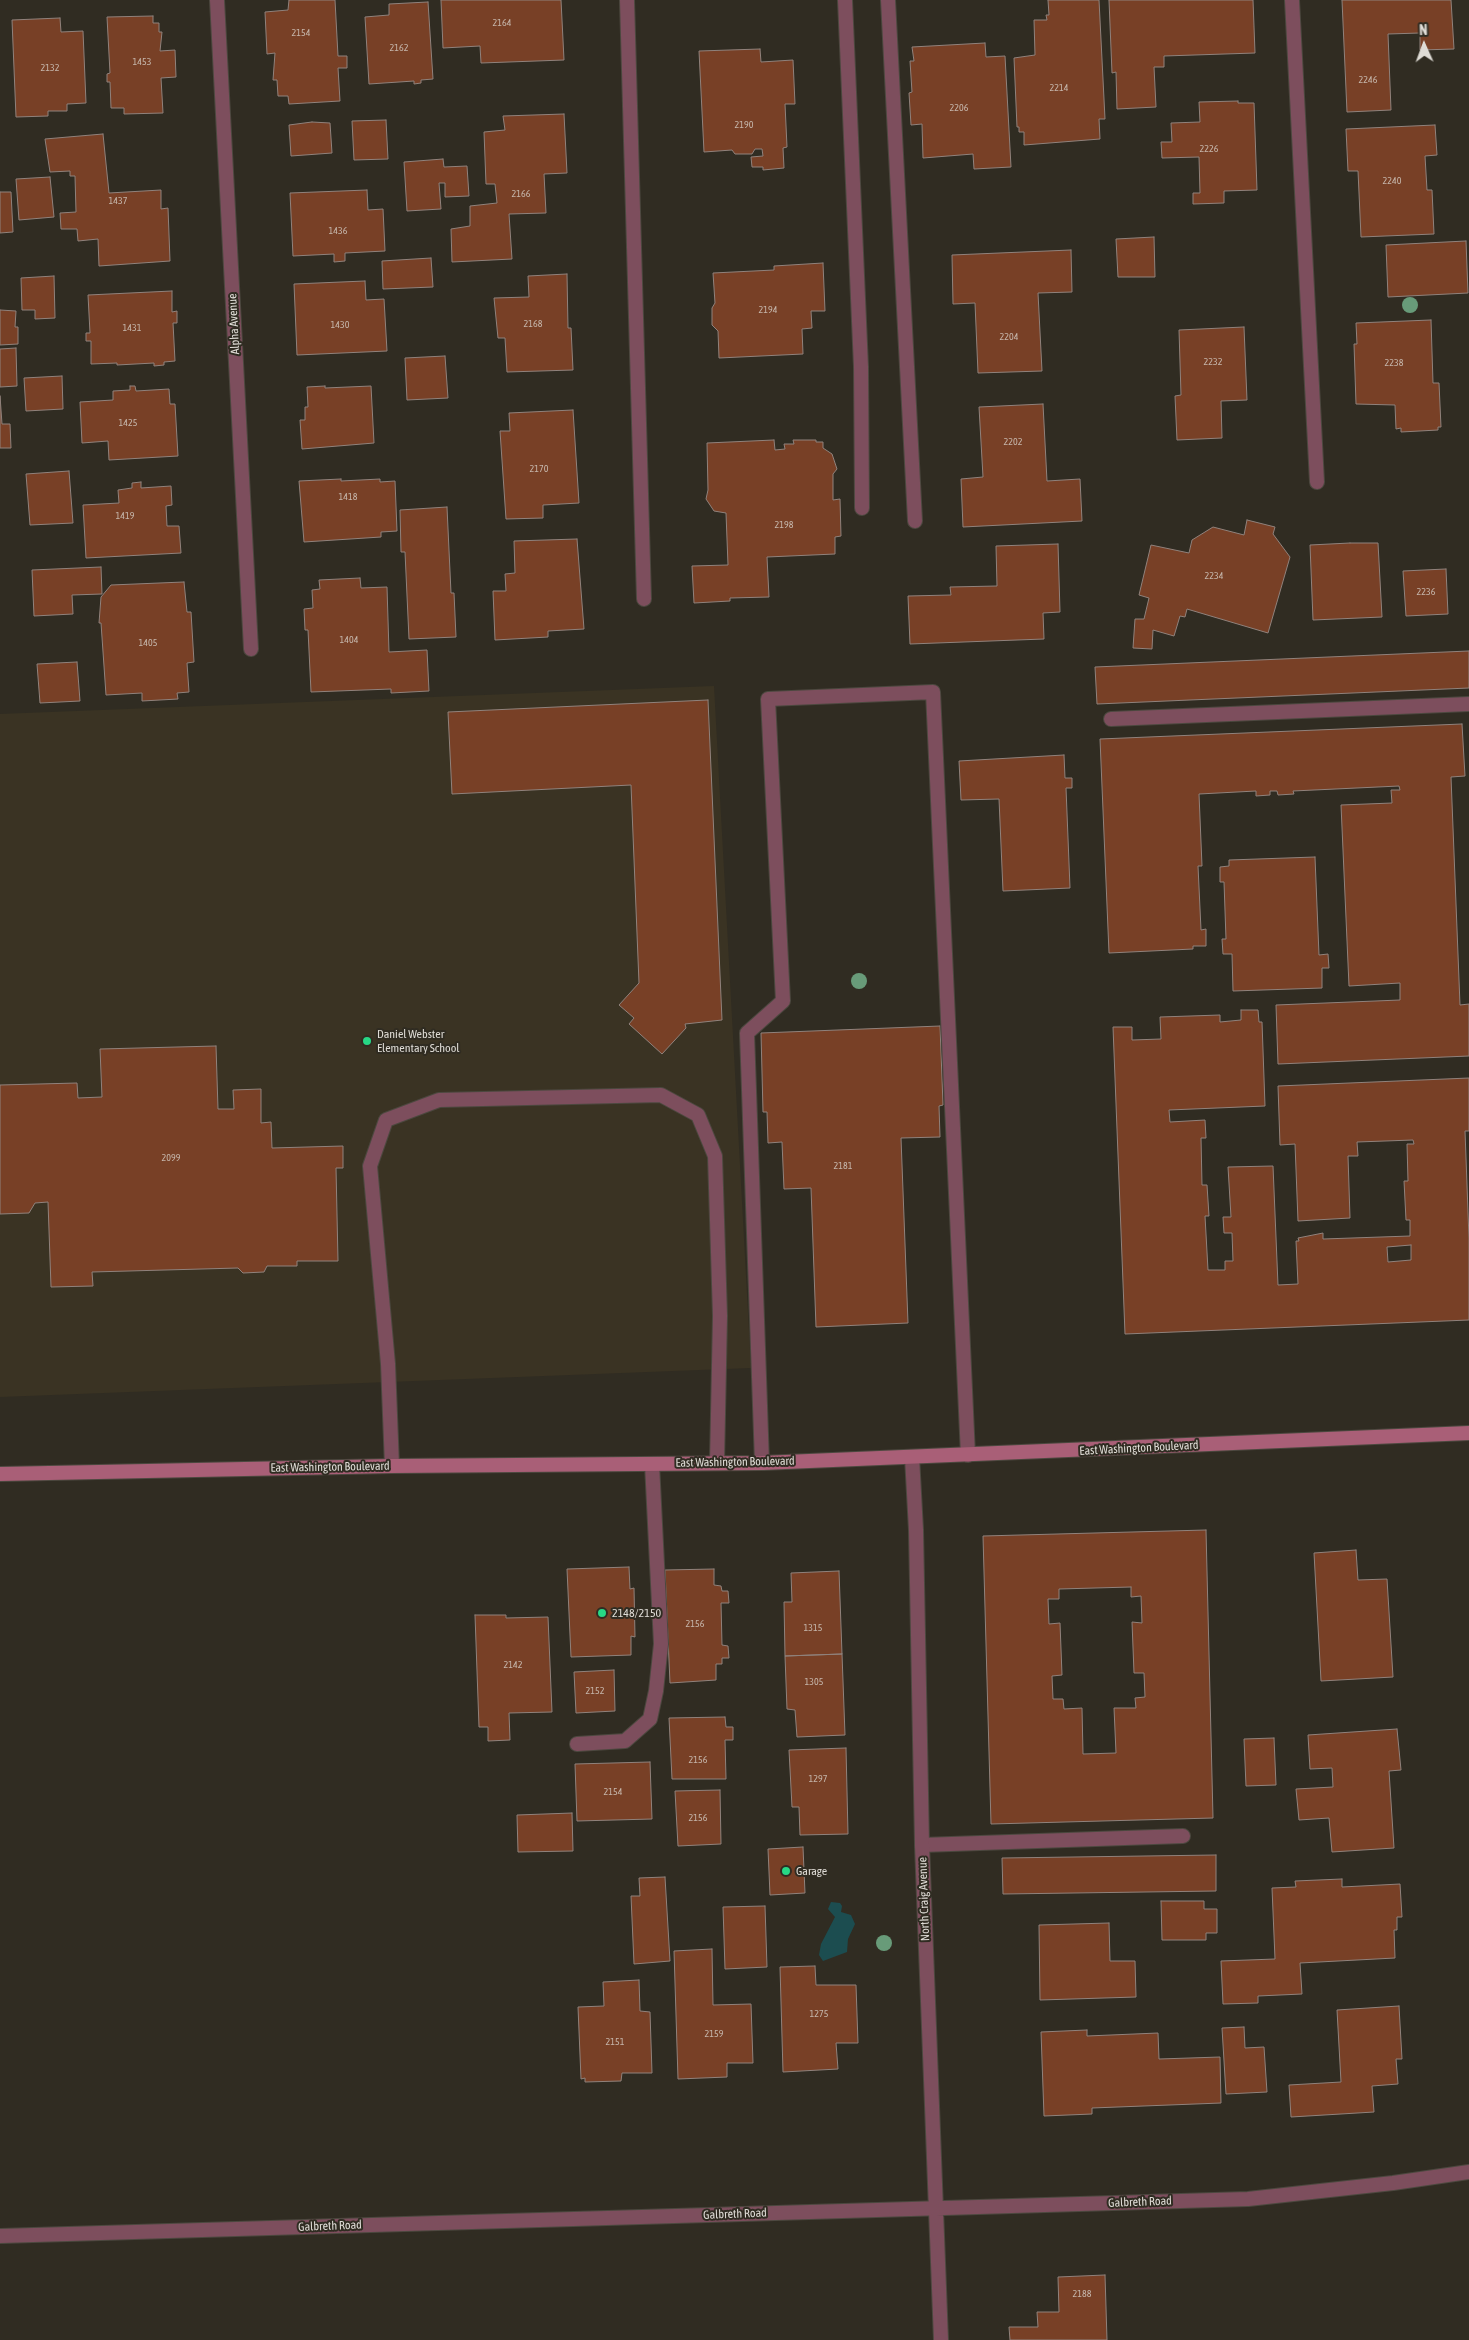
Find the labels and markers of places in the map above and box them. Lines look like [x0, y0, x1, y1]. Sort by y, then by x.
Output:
place label: Daniel Webster Elementary School [377, 1027, 459, 1055]
marker: Daniel Webster Elementary School [361, 1035, 373, 1047]
place label: 2148/2150 [612, 1606, 661, 1620]
marker: 2148/2150 [596, 1607, 608, 1619]
place label: Garage [796, 1864, 827, 1878]
marker: Garage [780, 1865, 792, 1877]

